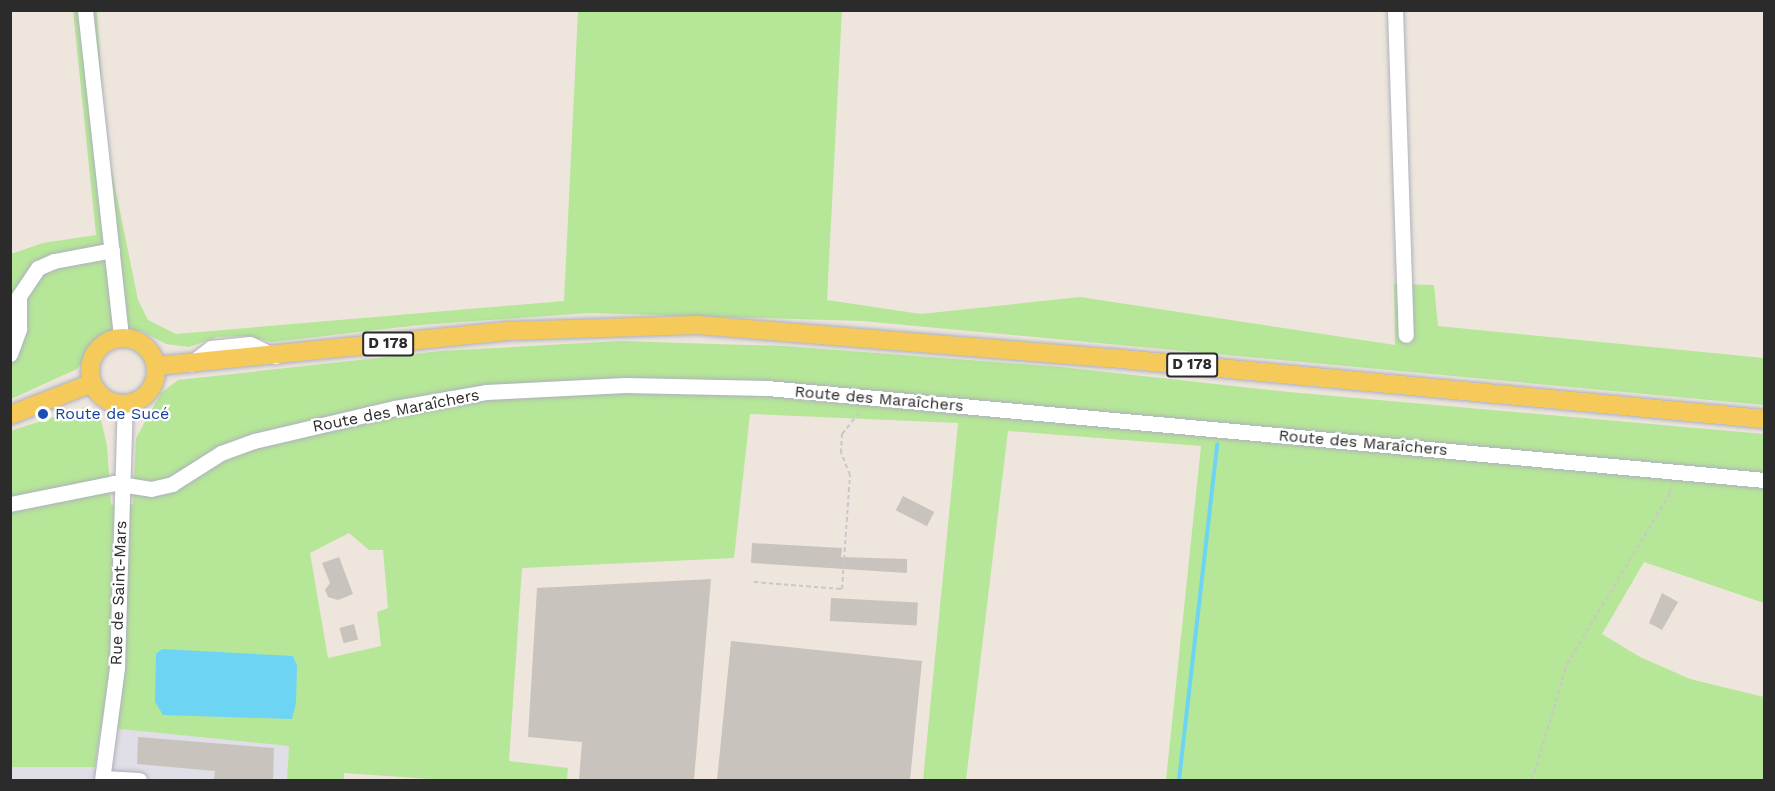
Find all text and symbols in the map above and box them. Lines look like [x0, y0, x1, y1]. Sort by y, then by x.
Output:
road number: D 178 [361, 332, 415, 356]
road number: D 178 [1165, 353, 1219, 377]
street label: Route des Maraîchers [794, 382, 964, 416]
street label: Route des Maraîchers [311, 385, 481, 437]
place label: Route de Sucé [55, 404, 169, 424]
marker: Route de Sucé [36, 407, 50, 421]
street label: Route des Maraîchers [1278, 426, 1448, 460]
street label: Rue de Saint-Mars [107, 520, 131, 666]

